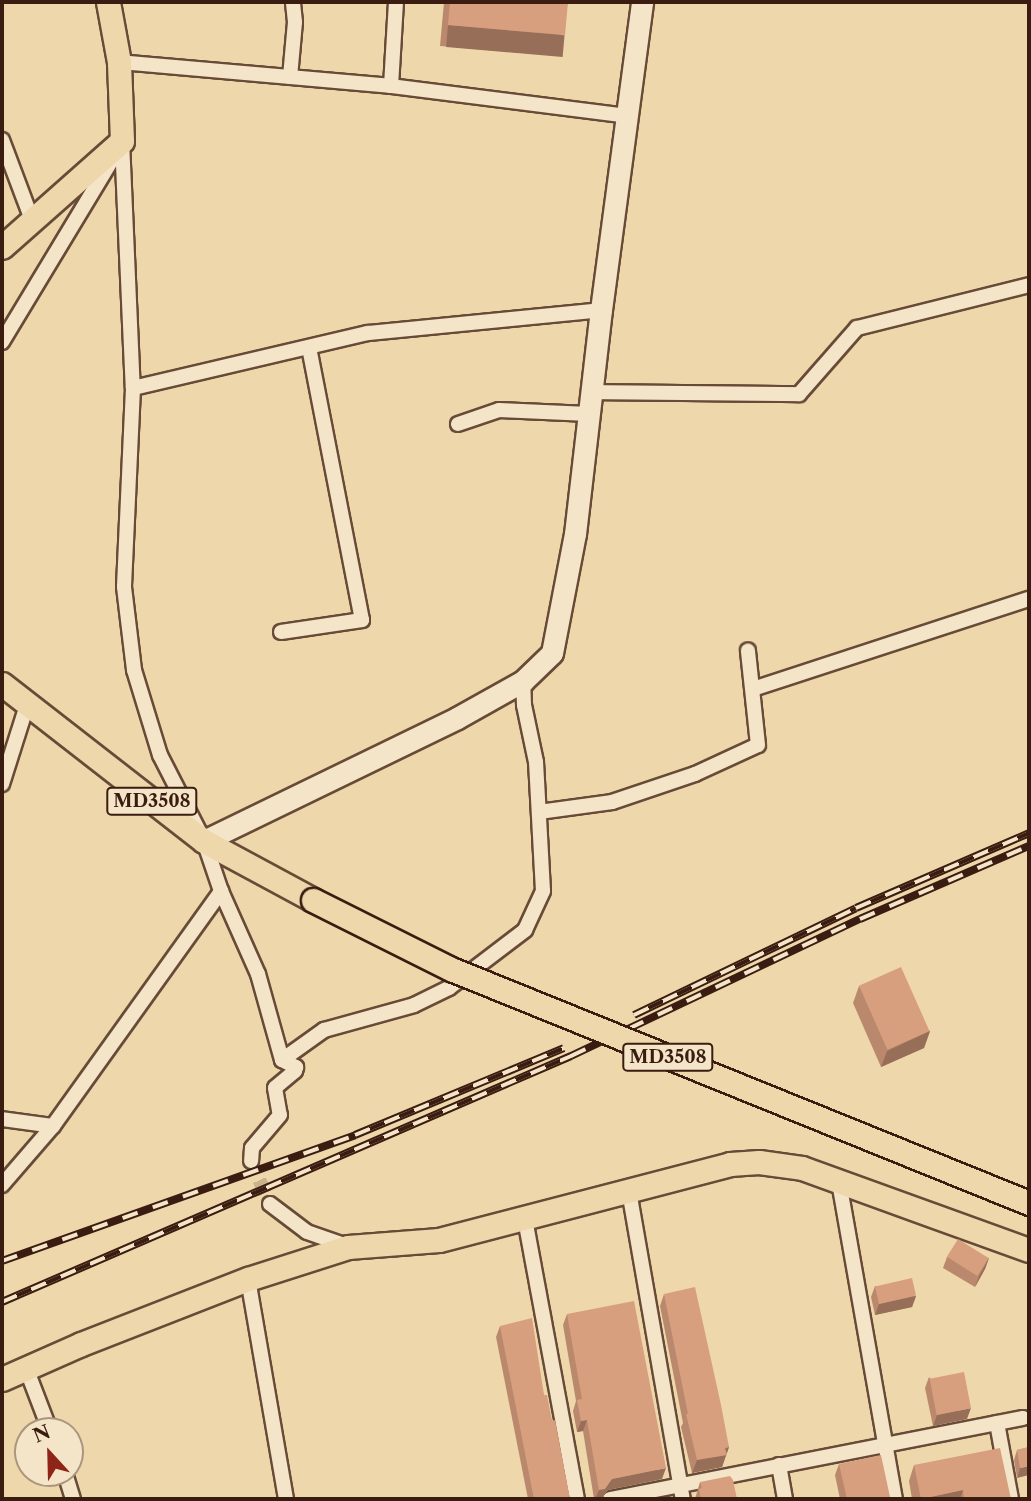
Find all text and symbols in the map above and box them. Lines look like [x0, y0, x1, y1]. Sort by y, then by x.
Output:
road number: MD3508 [105, 786, 199, 816]
road number: MD3508 [621, 1042, 715, 1072]
north arrow [14, 1417, 84, 1487]
text: N [30, 1420, 54, 1448]

